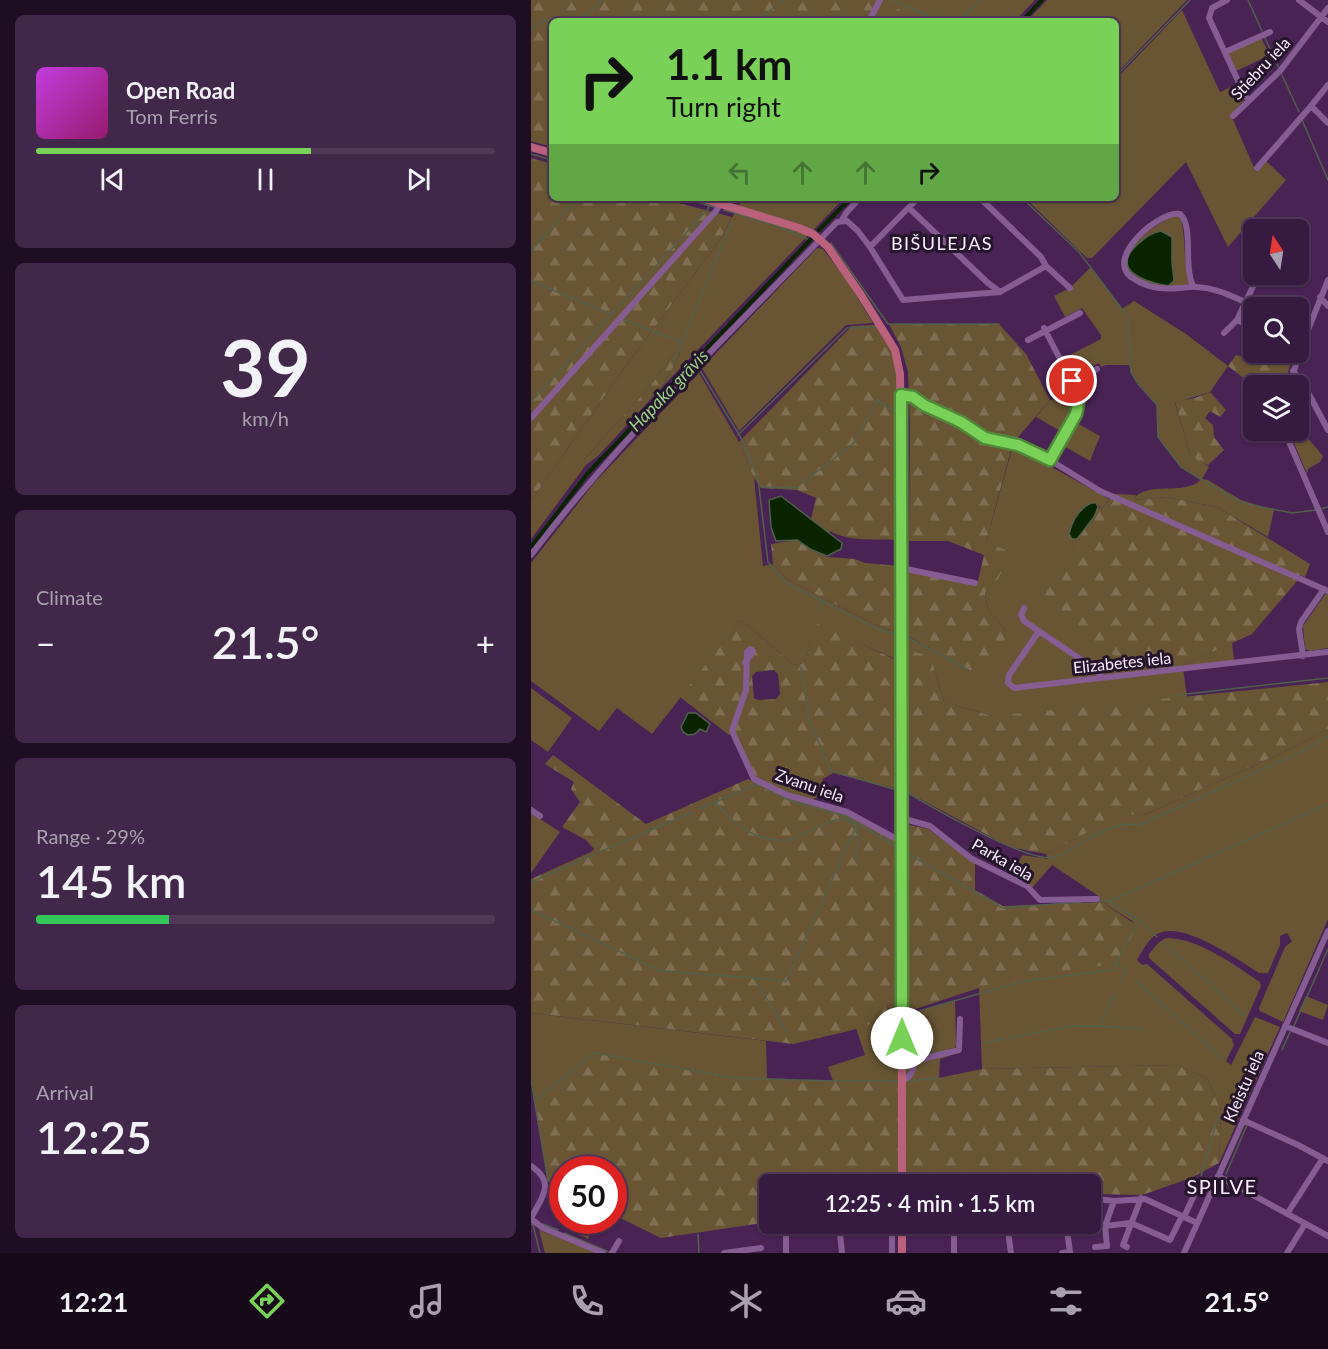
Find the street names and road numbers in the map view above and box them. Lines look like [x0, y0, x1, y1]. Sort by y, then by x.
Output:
street label: Stiebru iela [1226, 33, 1294, 103]
street label: Elizabetes iela [1072, 647, 1172, 677]
street label: Zvanu iela [773, 764, 847, 806]
street label: Parka iela [969, 834, 1037, 884]
street label: Kleistu iela [1219, 1047, 1267, 1125]

